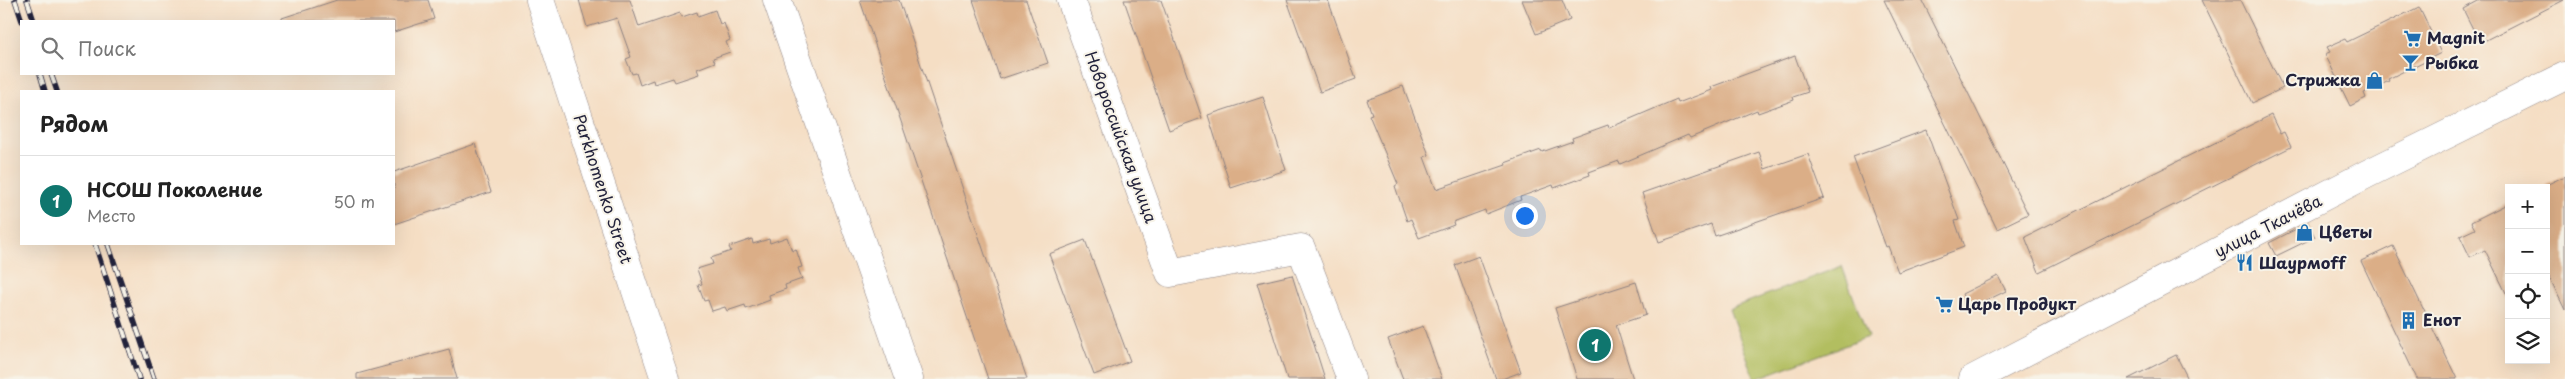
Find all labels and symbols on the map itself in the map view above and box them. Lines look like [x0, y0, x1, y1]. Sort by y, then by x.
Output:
place label: Magnit [2427, 25, 2486, 49]
supermarket icon: Magnit [2403, 28, 2423, 48]
street label: Новороссийская улица [1080, 48, 1164, 226]
place label: Рыбка [2425, 50, 2479, 74]
bar icon: Рыбка [2401, 53, 2421, 73]
place label: Стрижка [2285, 67, 2361, 91]
shop icon: Стрижка [2365, 70, 2385, 90]
street label: Parkhomenko Street [568, 111, 640, 267]
street label: улица Ткачёва [2210, 188, 2325, 262]
your location [1512, 203, 1538, 229]
place label: Цветы [2319, 219, 2372, 243]
shop icon: Цветы [2295, 222, 2315, 242]
place label: Шаурмоff [2259, 250, 2347, 274]
restaurant icon: Шаурмоff [2235, 253, 2255, 273]
place label: Царь Продукт [1958, 291, 2077, 315]
supermarket icon: Царь Продукт [1934, 294, 1954, 314]
place label: Енот [2423, 307, 2461, 331]
building icon: Енот [2399, 310, 2419, 330]
pin: 1 [1579, 326, 1611, 364]

